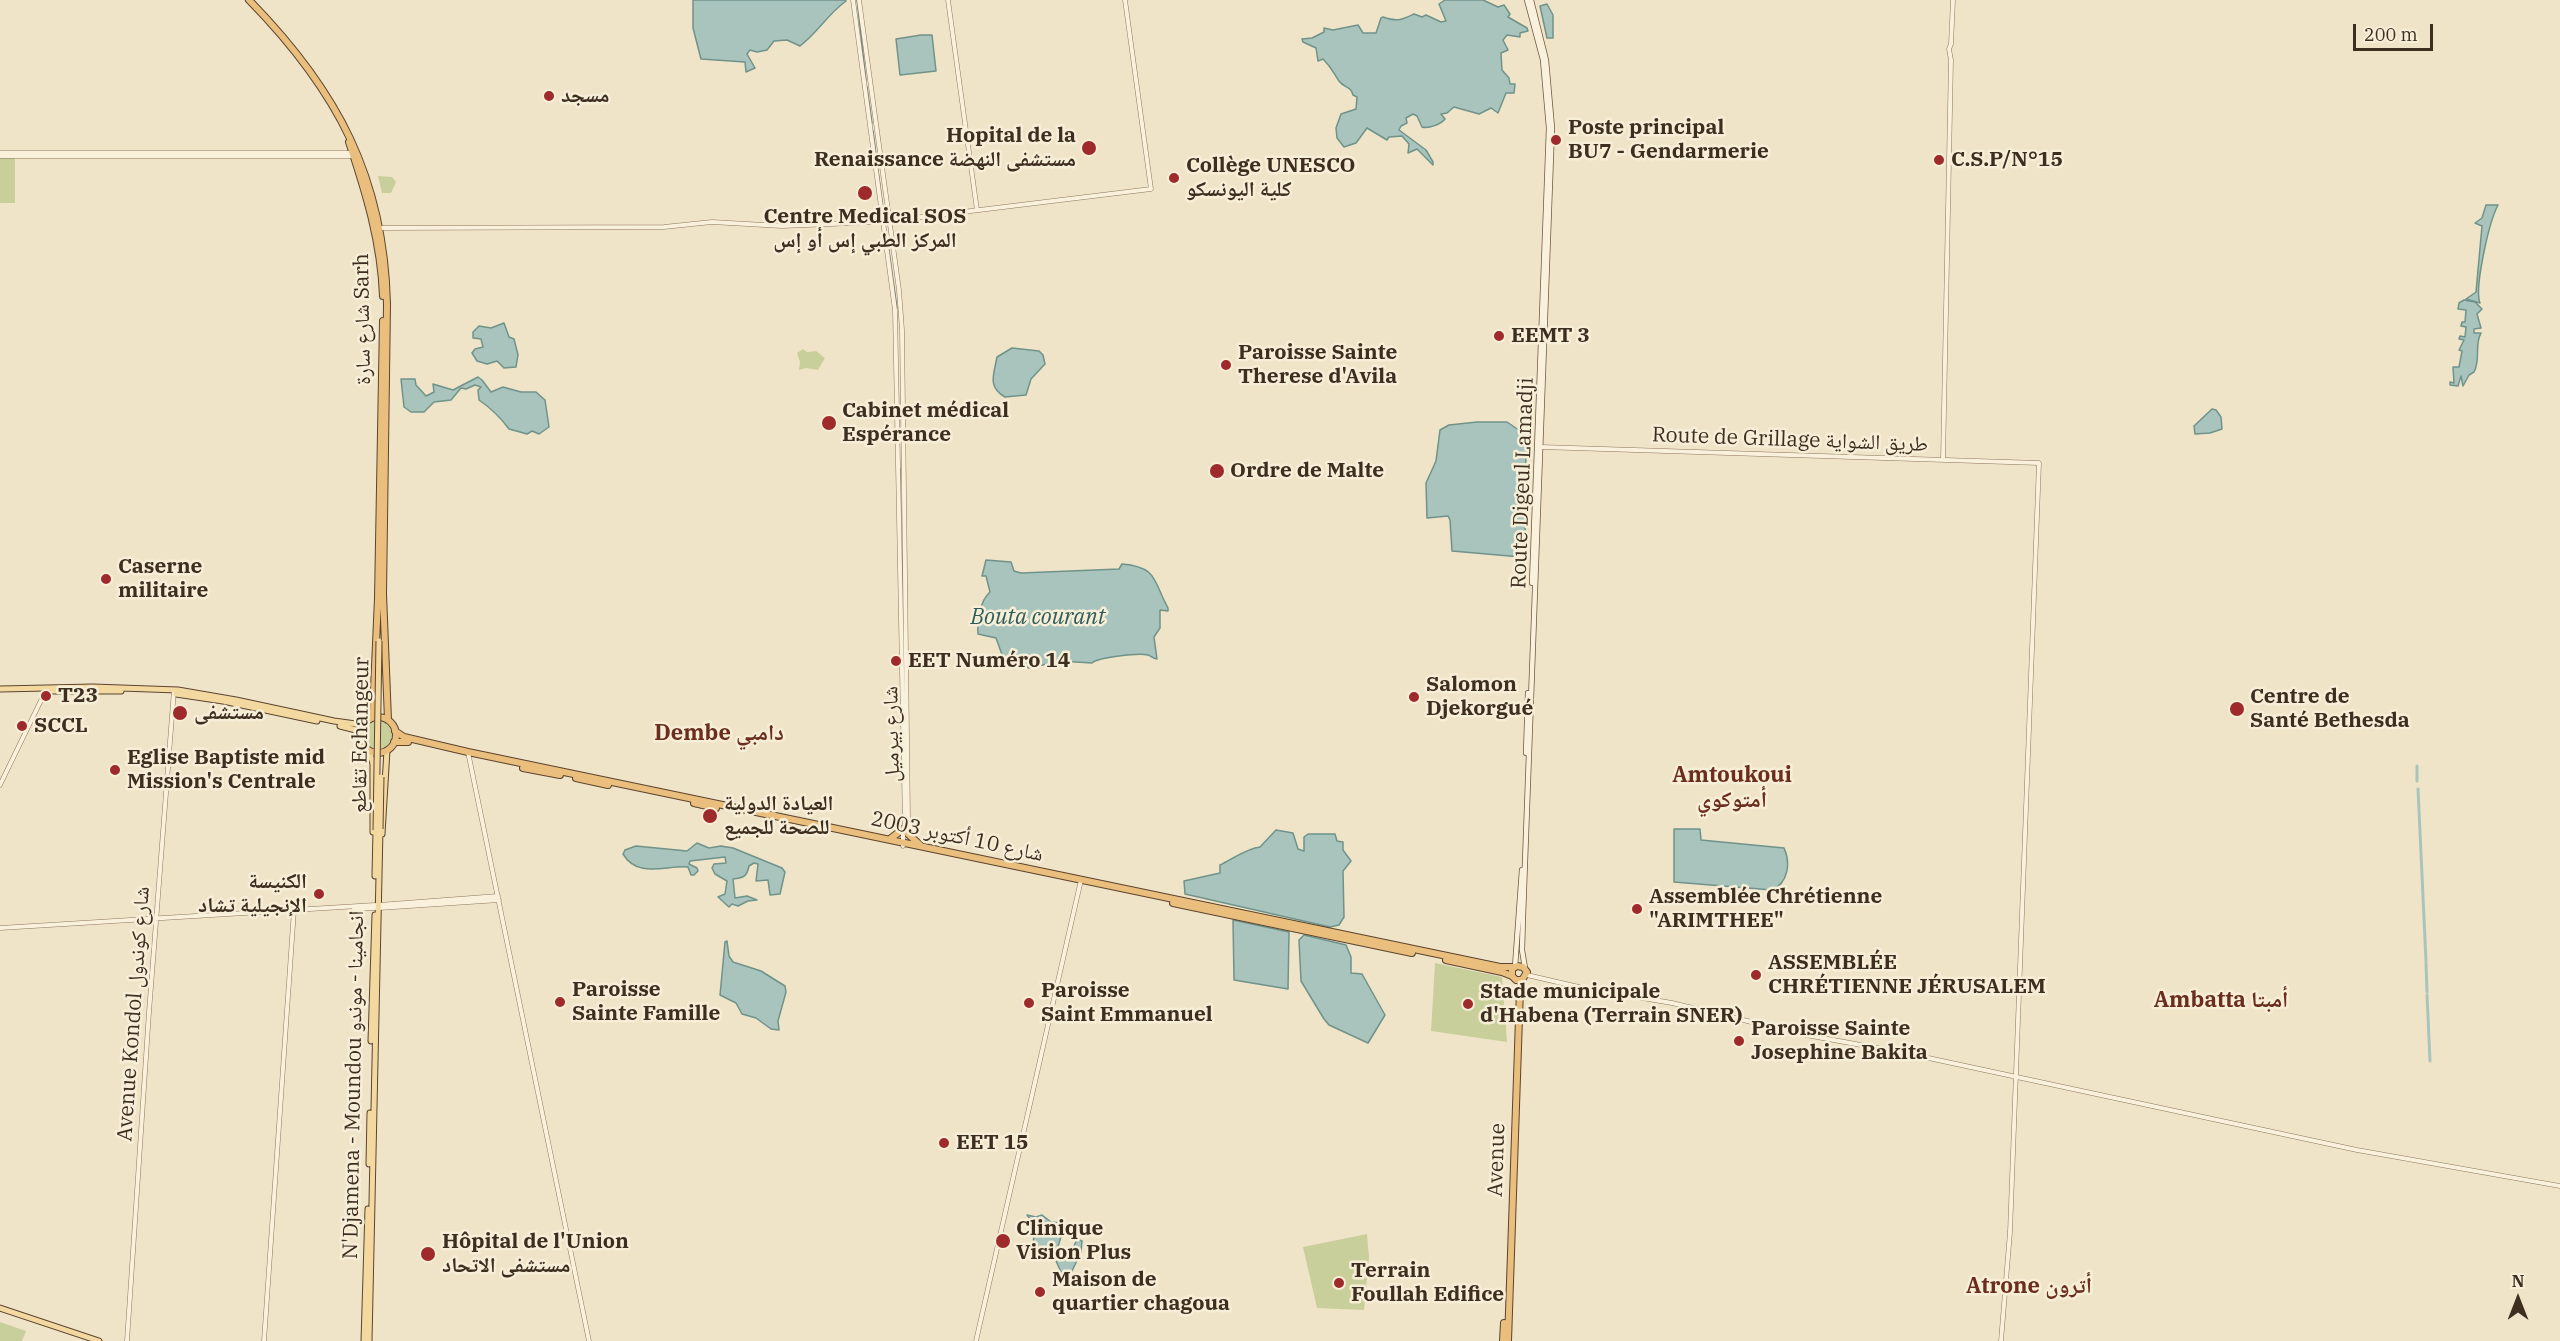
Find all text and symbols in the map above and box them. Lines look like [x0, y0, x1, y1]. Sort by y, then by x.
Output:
scale bar [2356, 12, 2436, 50]
text: 200 m [2364, 23, 2418, 46]
place label: مسجد [561, 83, 610, 109]
marker: مسجد [542, 89, 556, 103]
place label: Poste principal BU7 - Gendarmerie [1568, 115, 1769, 165]
place label: Hopital de la Renaissance مستشفى النهضة [814, 123, 1076, 173]
marker: Poste principal BU7 - Gendarmerie [1549, 133, 1563, 147]
marker: Hopital de la Renaissance مستشفى النهضة [1080, 139, 1098, 157]
place label: C.S.P/N°15 [1951, 147, 2063, 173]
place label: Collège UNESCO كلية اليونسكو [1186, 153, 1356, 203]
marker: C.S.P/N°15 [1932, 153, 1946, 167]
marker: Collège UNESCO كلية اليونسكو [1167, 171, 1181, 185]
marker: Centre Medical SOS المركز الطبي إس أو إس [856, 184, 874, 202]
place label: Centre Medical SOS المركز الطبي إس أو إس [764, 204, 966, 254]
street label: شارع سارة Sarh [349, 253, 377, 385]
place label: EEMT 3 [1511, 323, 1590, 349]
marker: EEMT 3 [1492, 329, 1506, 343]
place label: Paroisse Sainte Therese d'Avila [1238, 340, 1397, 390]
marker: Paroisse Sainte Therese d'Avila [1219, 358, 1233, 372]
street label: Route Digeul Lamadji [1507, 377, 1539, 589]
place label: Cabinet médical Espérance [842, 398, 1009, 448]
marker: Cabinet médical Espérance [820, 414, 838, 432]
street label: Route de Grillage طريق الشواية [1651, 423, 1929, 457]
place label: Ordre de Malte [1230, 458, 1384, 484]
marker: Ordre de Malte [1208, 462, 1226, 480]
place label: Caserne militaire [118, 554, 208, 604]
marker: Caserne militaire [99, 572, 113, 586]
water label: Bouta courant [970, 605, 1106, 631]
place label: EET Numéro 14 [908, 648, 1070, 674]
marker: EET Numéro 14 [889, 654, 903, 668]
street label: تقاطع Echangeur [347, 657, 375, 813]
place label: Salomon Djekorgué [1426, 672, 1533, 722]
place label: T23 [58, 683, 98, 709]
place label: Centre de Santé Bethesda [2250, 684, 2410, 734]
street label: شارع بيرميل [879, 686, 905, 782]
marker: T23 [39, 689, 53, 703]
marker: Salomon Djekorgué [1407, 690, 1421, 704]
place label: مستشفى [194, 700, 264, 726]
marker: Centre de Santé Bethesda [2228, 700, 2246, 718]
marker: مستشفى [171, 704, 189, 722]
place label: SCCL [34, 713, 88, 739]
marker: SCCL [15, 719, 29, 733]
district label: Dembe دامبي [654, 721, 784, 747]
place label: Eglise Baptiste mid Mission's Centrale [127, 745, 325, 795]
marker: Eglise Baptiste mid Mission's Centrale [108, 763, 122, 777]
district label: Amtoukoui أمتوكوي [1672, 763, 1792, 814]
place label: العيادة الدولية للصحة للجميع [724, 791, 834, 841]
street label: شارع 10 أكتوبر 2003 [869, 806, 1045, 868]
marker: العيادة الدولية للصحة للجميع [701, 807, 719, 825]
place label: الكنيسة الإنجيلية تشاد [198, 869, 307, 919]
place label: Assemblée Chrétienne "ARIMTHEE" [1649, 884, 1882, 934]
street label: Avenue Kondol شارع كوندول [113, 886, 155, 1142]
marker: الكنيسة الإنجيلية تشاد [312, 887, 326, 901]
marker: Assemblée Chrétienne "ARIMTHEE" [1630, 902, 1644, 916]
street label: N'Djamena - Moundou انجامينا - موندو [338, 910, 370, 1260]
place label: ASSEMBLÉE CHRÉTIENNE JÉRUSALEM [1768, 950, 2046, 1000]
marker: ASSEMBLÉE CHRÉTIENNE JÉRUSALEM [1749, 968, 1763, 982]
place label: Paroisse Sainte Famille [572, 977, 720, 1027]
place label: Paroisse Saint Emmanuel [1041, 978, 1213, 1028]
place label: Stade municipale d'Habena (Terrain SNER) [1480, 979, 1743, 1029]
district label: Ambatta أمبتا [2154, 988, 2288, 1014]
marker: Paroisse Sainte Famille [553, 995, 567, 1009]
marker: Paroisse Saint Emmanuel [1022, 996, 1036, 1010]
marker: Stade municipale d'Habena (Terrain SNER) [1461, 997, 1475, 1011]
place label: Paroisse Sainte Josephine Bakita [1751, 1016, 1928, 1066]
marker: Paroisse Sainte Josephine Bakita [1732, 1034, 1746, 1048]
street label: Avenue [1483, 1123, 1511, 1197]
place label: EET 15 [956, 1130, 1029, 1156]
marker: EET 15 [937, 1136, 951, 1150]
place label: Clinique Vision Plus [1016, 1216, 1131, 1266]
place label: Hôpital de l'Union مستشفى الاتحاد [442, 1229, 629, 1279]
marker: Clinique Vision Plus [994, 1232, 1012, 1250]
marker: Hôpital de l'Union مستشفى الاتحاد [419, 1245, 437, 1263]
place label: Terrain Foullah Edifice [1351, 1258, 1504, 1308]
place label: Maison de quartier chagoua [1052, 1267, 1230, 1317]
north arrow [2488, 1269, 2548, 1329]
text: N [2512, 1271, 2524, 1291]
district label: Atrone أترون [1966, 1274, 2092, 1300]
marker: Terrain Foullah Edifice [1332, 1276, 1346, 1290]
marker: Maison de quartier chagoua [1033, 1285, 1047, 1299]

